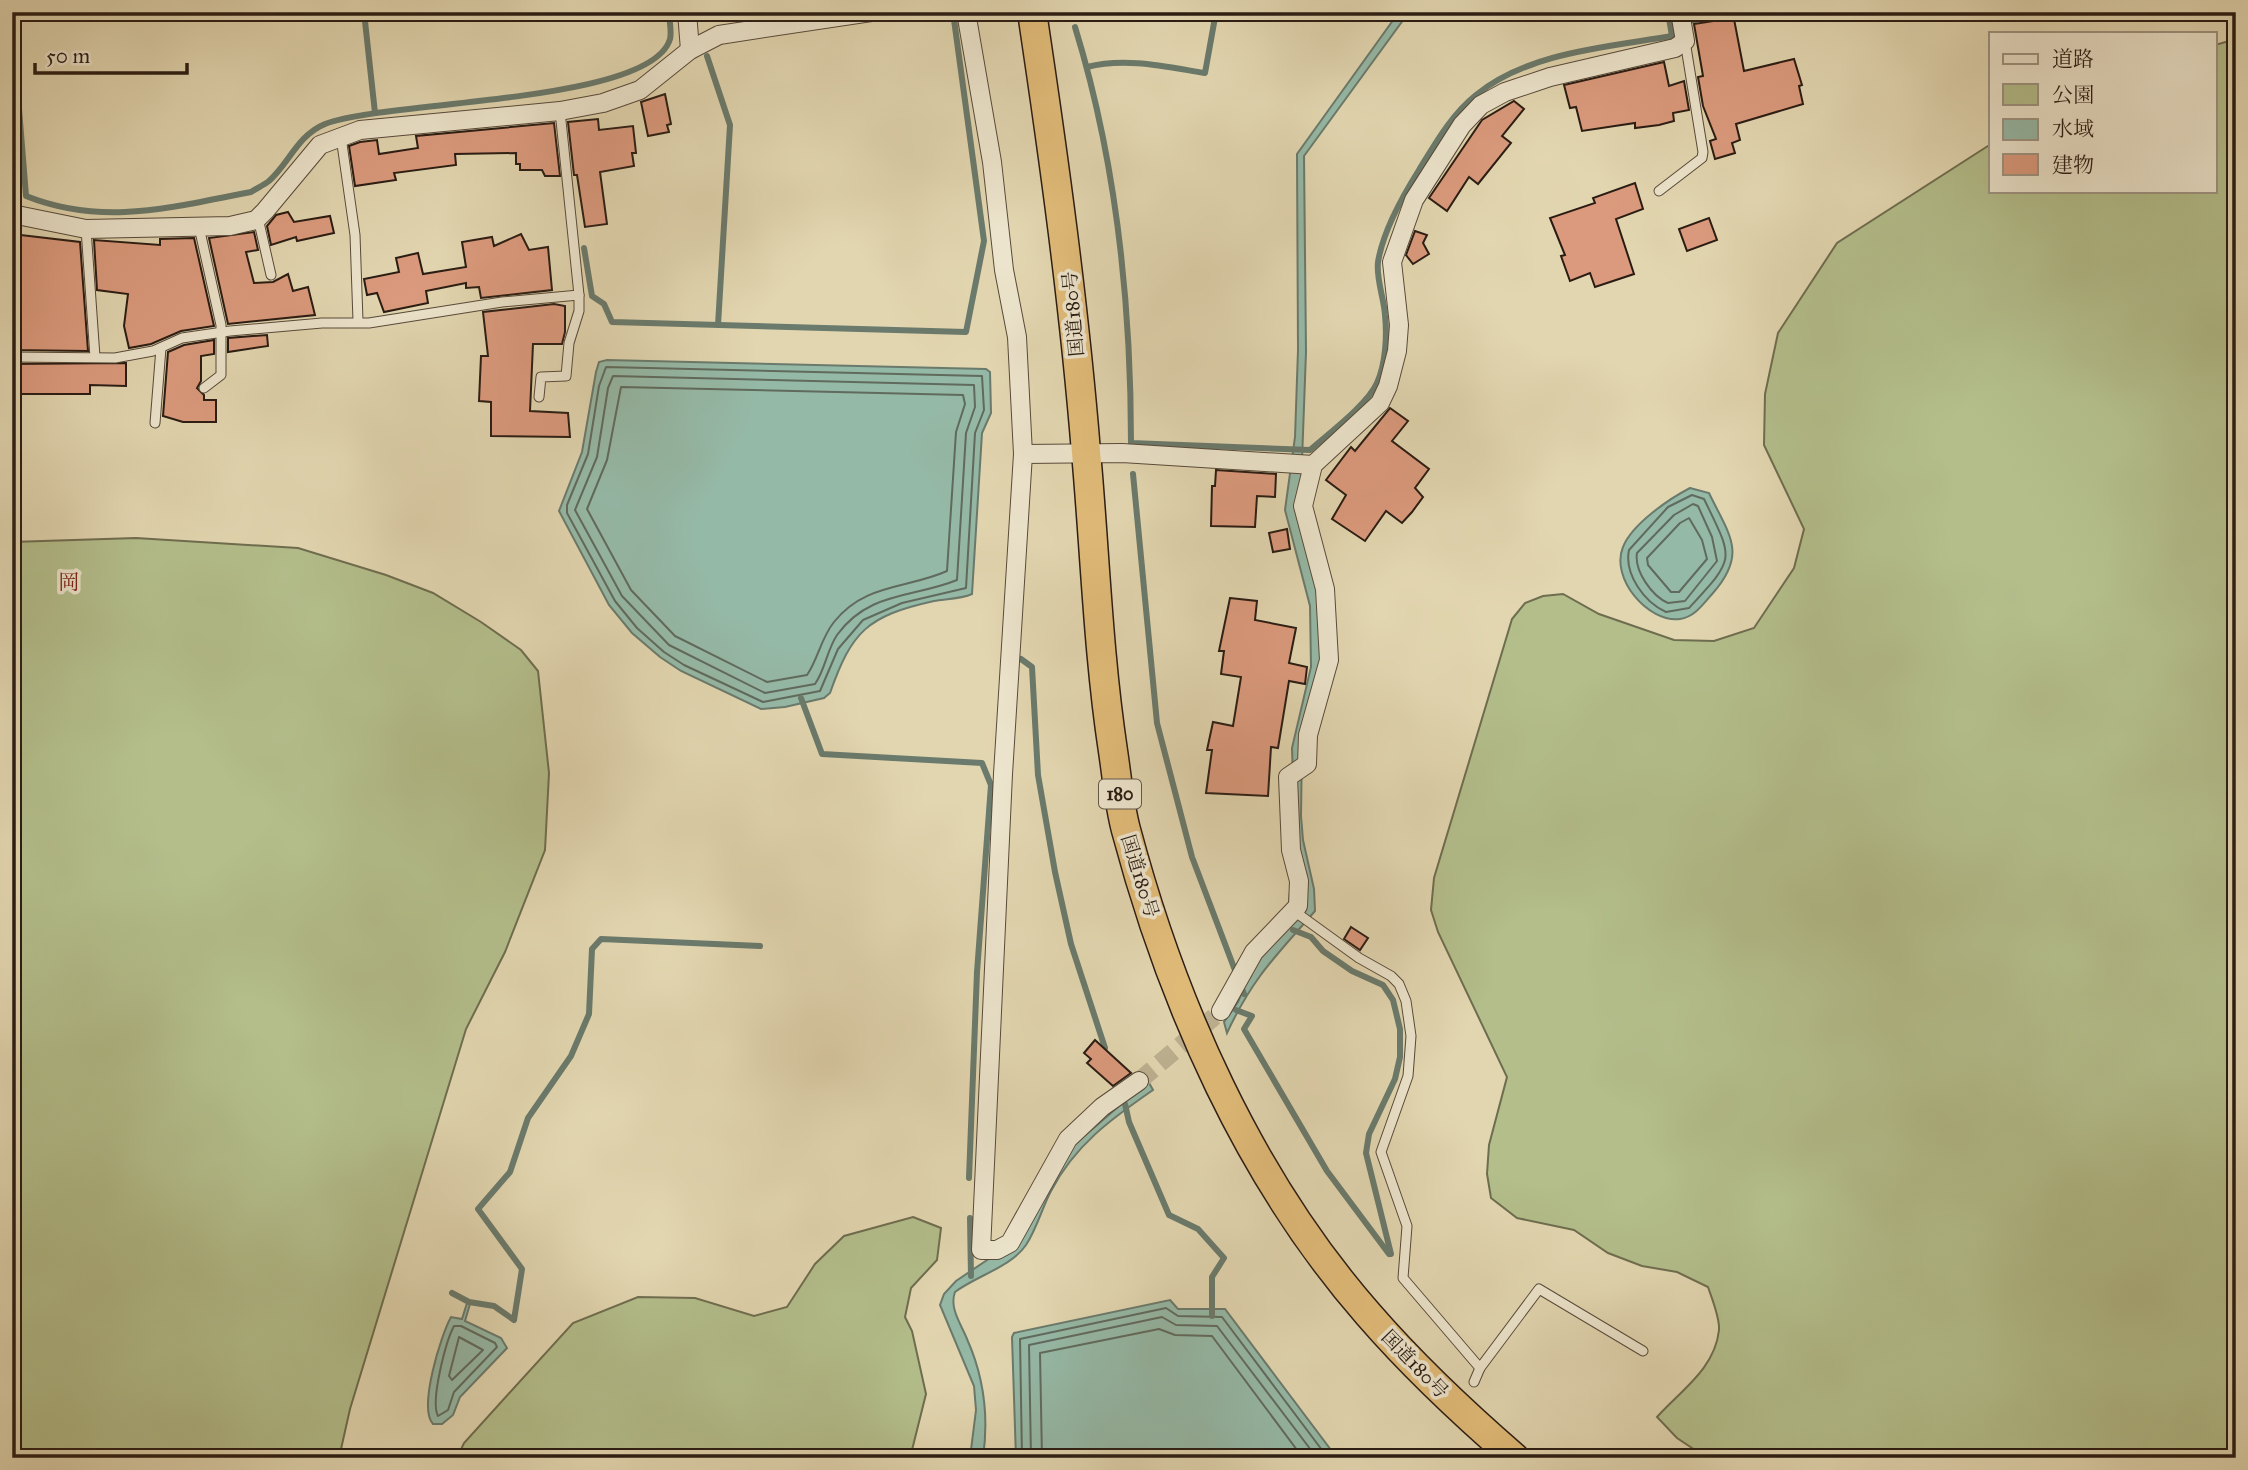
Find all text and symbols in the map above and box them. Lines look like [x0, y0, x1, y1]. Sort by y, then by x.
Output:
scale bar [35, 32, 187, 76]
legend [1989, 32, 2216, 192]
text: 50 m [46, 43, 91, 69]
text: 道路 [2052, 46, 2094, 72]
text: 公園 [2052, 82, 2094, 108]
text: 水域 [2052, 116, 2094, 142]
text: 建物 [2052, 152, 2094, 178]
street label: 国道180号 [1058, 270, 1088, 358]
district label: 岡 [59, 569, 80, 595]
road number: 180 [1099, 780, 1141, 808]
street label: 国道180号 [1116, 832, 1164, 920]
street label: 国道180号 [1377, 1325, 1453, 1403]

